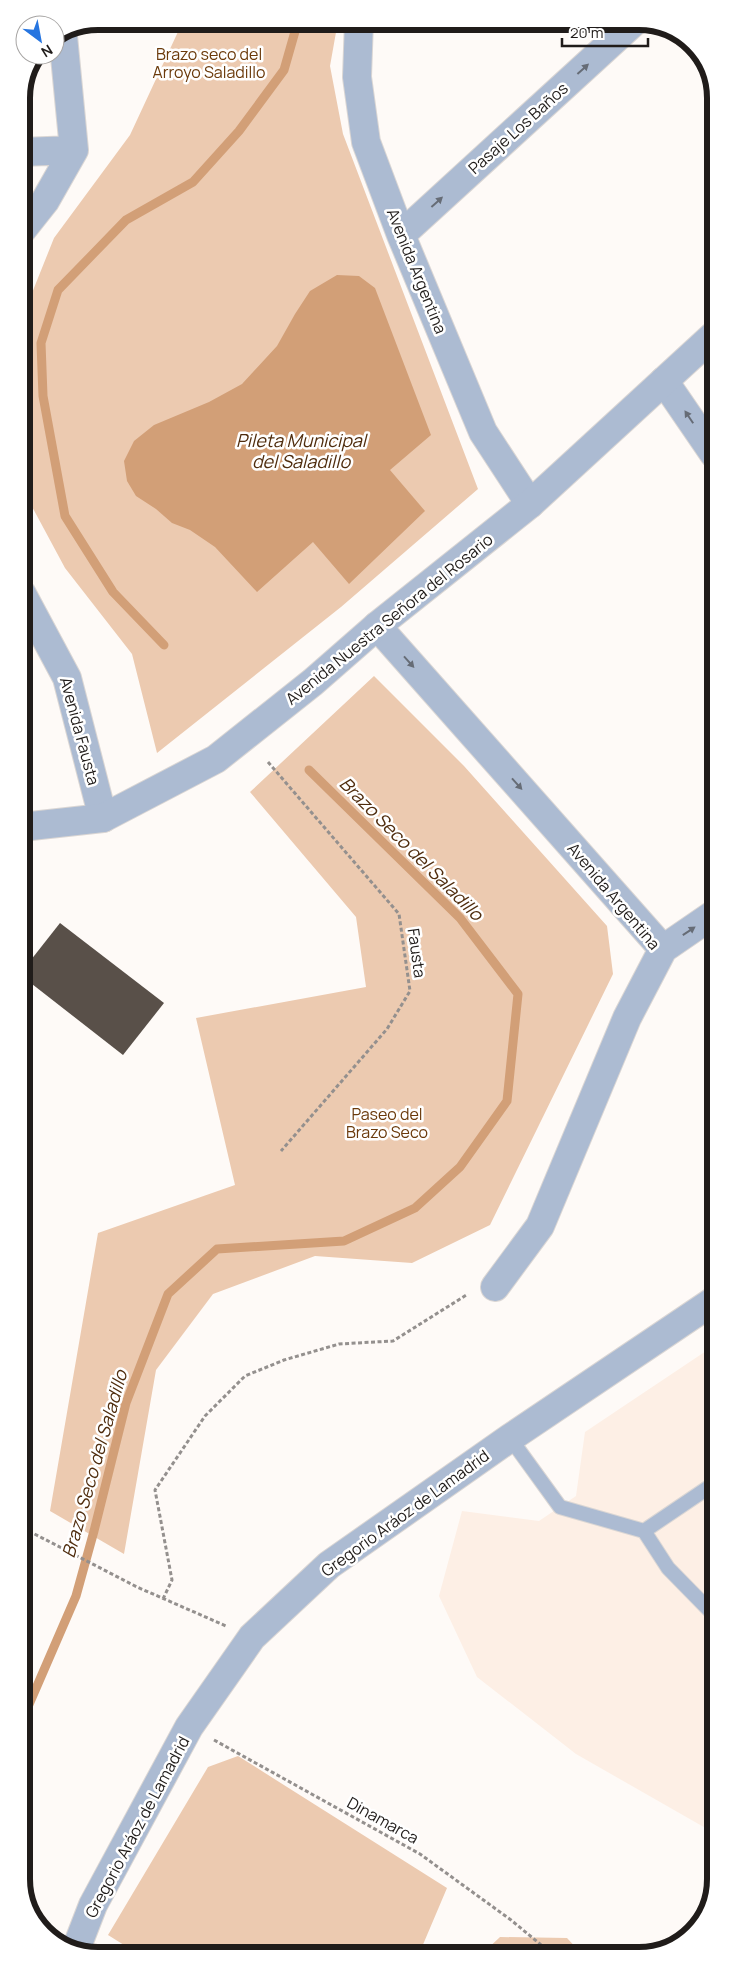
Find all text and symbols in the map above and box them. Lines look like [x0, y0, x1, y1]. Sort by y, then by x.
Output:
north arrow [15, 15, 65, 65]
scale bar [562, 15, 648, 47]
text: 20 m [570, 22, 603, 43]
text: N [38, 41, 56, 62]
park label: Brazo seco del Arroyo Saladillo [153, 43, 265, 83]
one-way arrow [576, 63, 588, 75]
street label: Pasaje Los Baños [463, 77, 573, 179]
one-way arrow [431, 196, 443, 208]
street label: Avenida Argentina [382, 205, 452, 337]
one-way arrow [684, 411, 694, 424]
water label: Pileta Municipal del Saladillo [236, 428, 369, 473]
street label: Avenida Nuestra Señora del Rosario [281, 528, 497, 710]
one-way arrow [403, 656, 415, 668]
street label: Avenida Fausta [55, 675, 105, 787]
water label: Brazo Seco del Saladillo [335, 771, 490, 926]
one-way arrow [511, 777, 523, 789]
street label: Avenida Argentina [563, 838, 665, 954]
one-way arrow [682, 926, 696, 936]
street label: Fausta [403, 927, 431, 979]
park label: Paseo del Brazo Seco [346, 1103, 428, 1143]
water label: Brazo Seco del Saladillo [56, 1366, 133, 1560]
street label: Gregorio Aráoz de Lamadrid [317, 1445, 493, 1581]
street label: Gregorio Aráoz de Lamadrid [80, 1732, 194, 1922]
street label: Dinamarca [343, 1791, 423, 1849]

